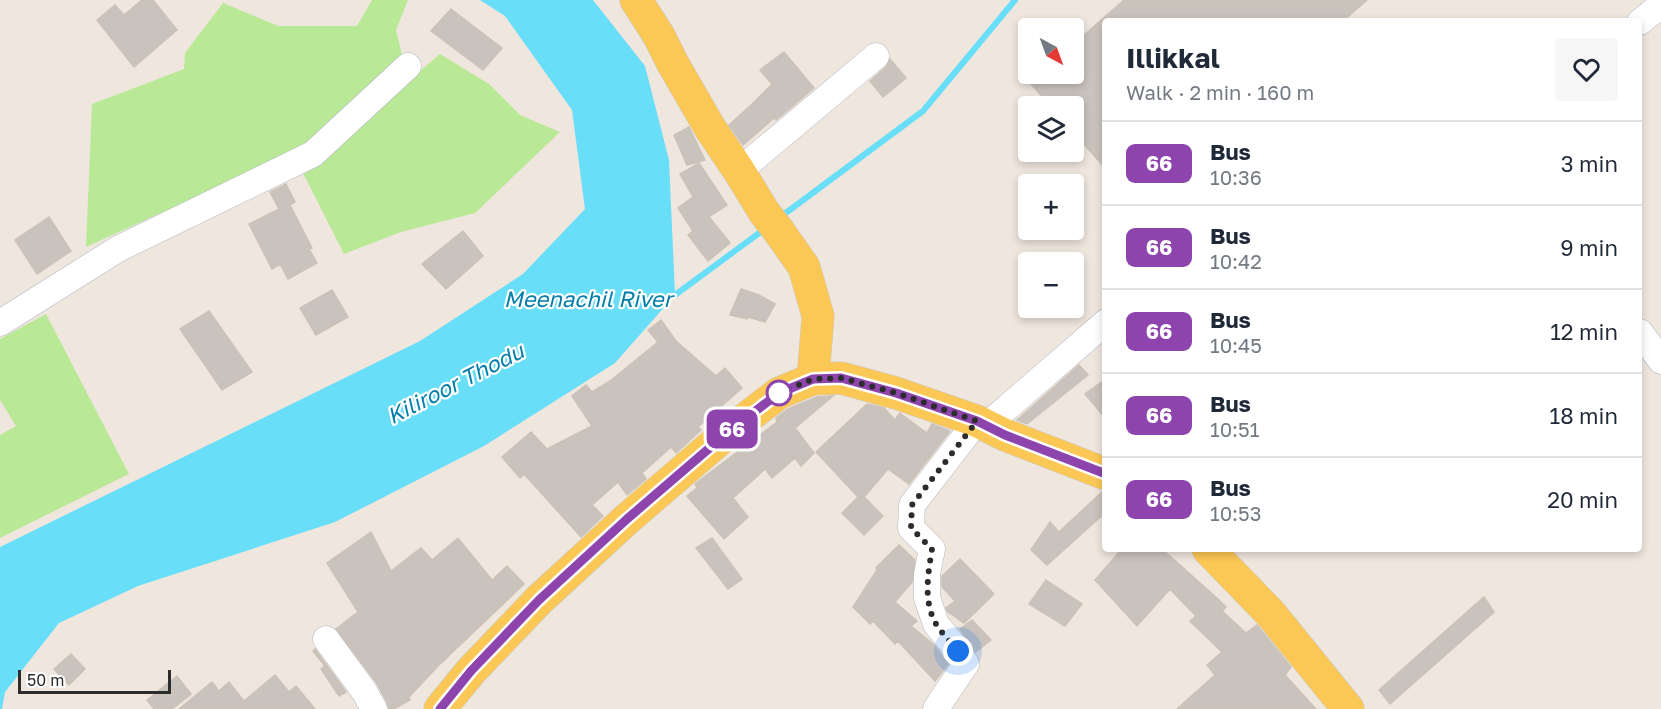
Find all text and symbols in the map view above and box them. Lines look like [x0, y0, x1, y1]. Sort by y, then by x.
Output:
north arrow [1018, 18, 1084, 84]
map controls [1018, 18, 1084, 318]
button: heart [1555, 38, 1618, 101]
text: Illikkal [1126, 41, 1220, 74]
text: Walk · 2 min · 160 m [1126, 80, 1314, 104]
button: layers [1018, 96, 1084, 162]
text: Bus [1210, 138, 1251, 165]
text: 66 [1146, 150, 1172, 176]
text: 3 min [1561, 150, 1618, 177]
text: 10:36 [1210, 165, 1262, 189]
button: + [1018, 174, 1084, 240]
text: Bus [1210, 222, 1251, 249]
text: 66 [1146, 234, 1172, 260]
text: 9 min [1560, 234, 1618, 261]
text: 10:42 [1210, 249, 1262, 273]
button: − [1018, 252, 1084, 318]
water label: Meenachil River [504, 285, 676, 312]
text: Bus [1210, 306, 1251, 333]
text: 66 [1146, 318, 1172, 344]
text: 12 min [1550, 318, 1618, 345]
text: 10:45 [1210, 333, 1262, 357]
water label: Kiliroor Thodu [382, 336, 529, 429]
unlabelled marker [766, 380, 792, 406]
text: Bus [1210, 390, 1251, 417]
text: 66 [1146, 402, 1172, 428]
text: 18 min [1550, 402, 1618, 429]
line badge: 66 [705, 410, 759, 448]
text: 66 [719, 416, 745, 442]
text: 10:51 [1210, 417, 1259, 441]
text: Bus [1210, 474, 1251, 501]
text: 66 [1146, 486, 1172, 512]
text: 20 min [1547, 486, 1618, 513]
text: 10:53 [1210, 501, 1261, 525]
your location [943, 636, 973, 666]
scale bar [18, 667, 171, 694]
text: 50 m [27, 670, 64, 690]

